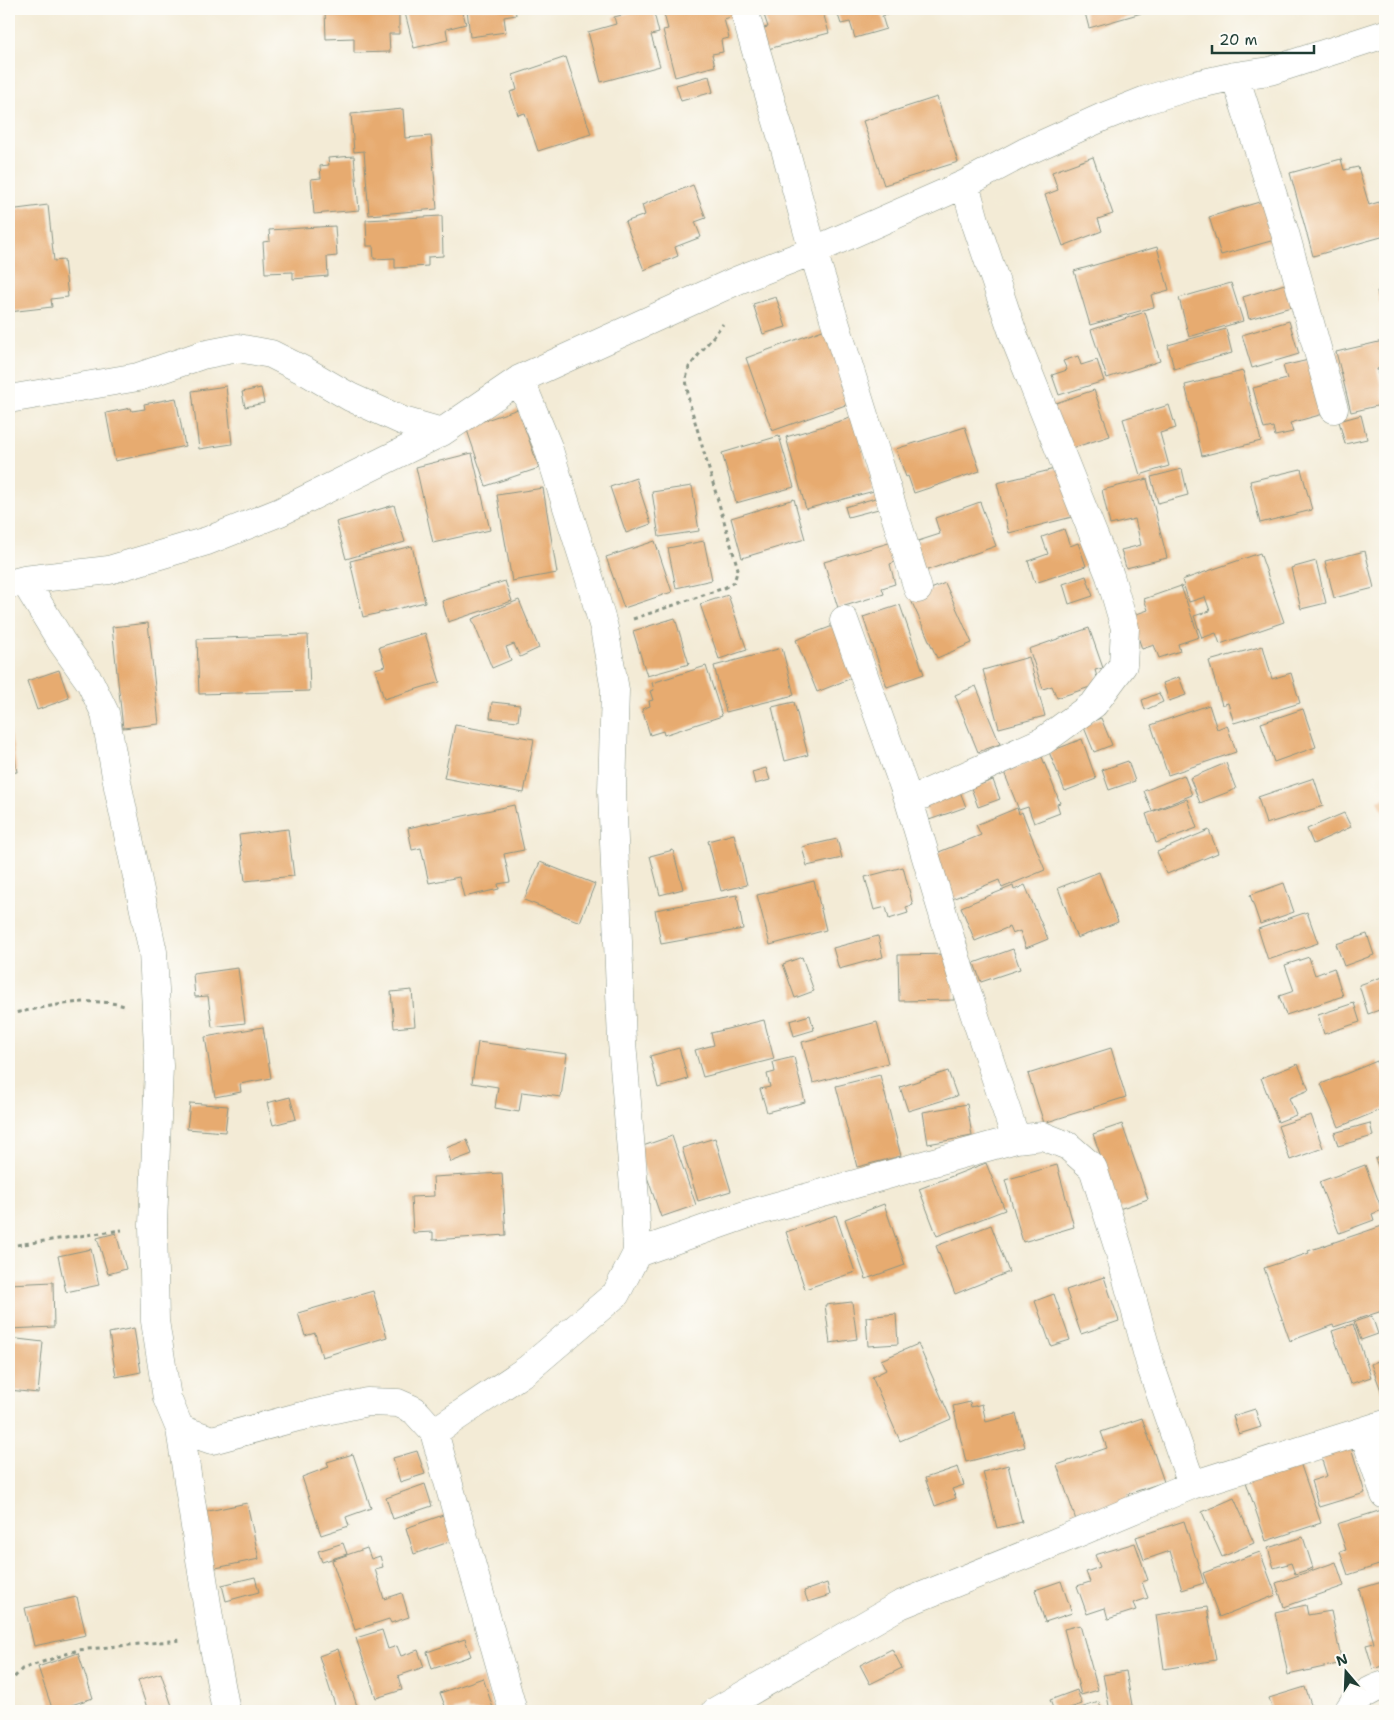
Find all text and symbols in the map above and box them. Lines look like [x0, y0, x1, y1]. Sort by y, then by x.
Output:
scale bar [1212, 22, 1314, 54]
text: 20 m [1219, 30, 1258, 50]
north arrow [1322, 1648, 1372, 1698]
text: N [1334, 1649, 1350, 1670]

